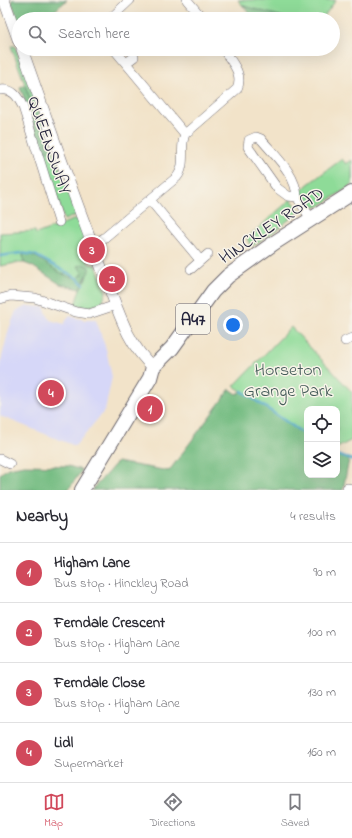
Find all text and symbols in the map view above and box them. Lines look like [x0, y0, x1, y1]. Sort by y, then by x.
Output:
search box [12, 12, 340, 56]
icon: search [26, 23, 48, 45]
text: Search here [58, 23, 130, 45]
street label: QUEENSWAY [19, 93, 77, 199]
street label: HINCKLEY ROAD [214, 182, 330, 272]
pin: 3 [79, 235, 105, 265]
pin: 2 [99, 264, 125, 294]
road number: A47 [176, 304, 210, 334]
your location [223, 315, 243, 335]
park label: Horseton Grange Park [244, 358, 332, 406]
pin: 4 [38, 378, 64, 408]
pin: 1 [137, 394, 163, 424]
map controls [304, 406, 340, 478]
button: locate [304, 406, 340, 442]
button: layers [304, 442, 340, 478]
text: Nearby [16, 504, 68, 529]
text: 4 results [290, 507, 336, 526]
text: Higham Lane [54, 552, 130, 574]
text: 1 [27, 563, 31, 582]
text: 90 m [313, 563, 336, 582]
text: Bus stop · Hinckley Road [54, 574, 189, 593]
text: Ferndale Crescent [54, 612, 165, 634]
text: 2 [26, 623, 32, 642]
text: 100 m [307, 623, 336, 642]
text: Bus stop · Higham Lane [54, 634, 180, 653]
text: Ferndale Close [54, 672, 145, 694]
text: 3 [26, 683, 32, 702]
text: 130 m [308, 683, 336, 702]
text: Bus stop · Higham Lane [54, 694, 180, 713]
text: Lidl [54, 732, 73, 754]
text: 4 [26, 743, 32, 762]
text: 160 m [307, 743, 336, 762]
text: Supermarket [54, 754, 124, 773]
tab: Map [43, 791, 65, 831]
tab: Directions [150, 791, 195, 831]
tab: Saved [281, 791, 309, 831]

